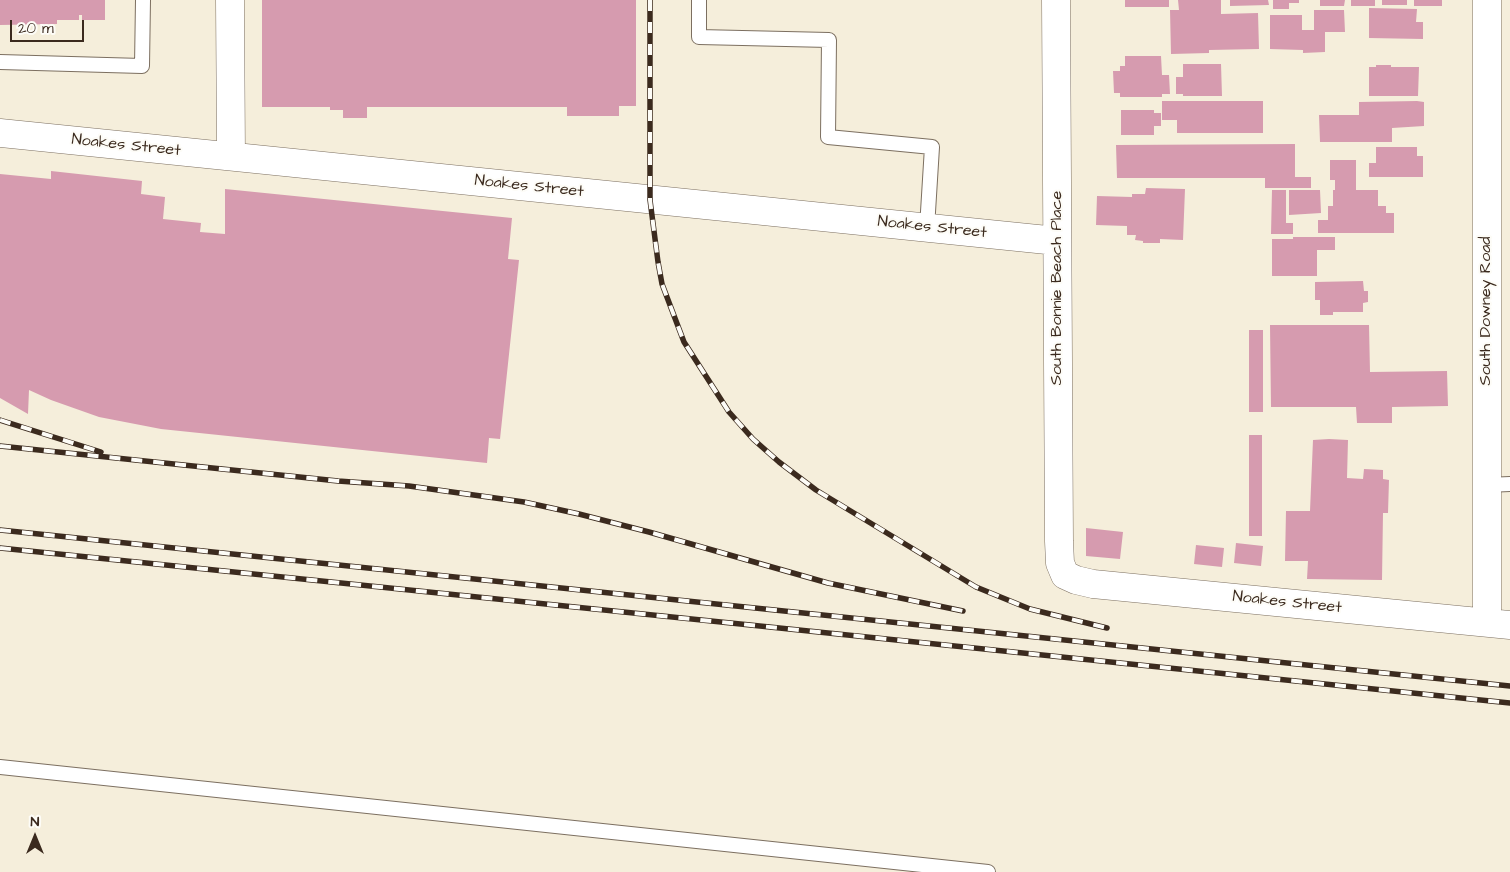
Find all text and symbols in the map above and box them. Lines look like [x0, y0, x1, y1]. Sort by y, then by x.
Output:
scale bar [12, 10, 86, 42]
text: 20 m [18, 18, 54, 39]
street label: Noakes Street [71, 131, 181, 161]
street label: Noakes Street [474, 172, 584, 202]
street label: South Bonnie Beach Place [1048, 191, 1068, 385]
street label: Noakes Street [877, 213, 987, 243]
street label: South Downey Road [1477, 236, 1497, 386]
street label: Noakes Street [1232, 588, 1342, 618]
north arrow [10, 812, 60, 862]
text: N [31, 812, 39, 832]

